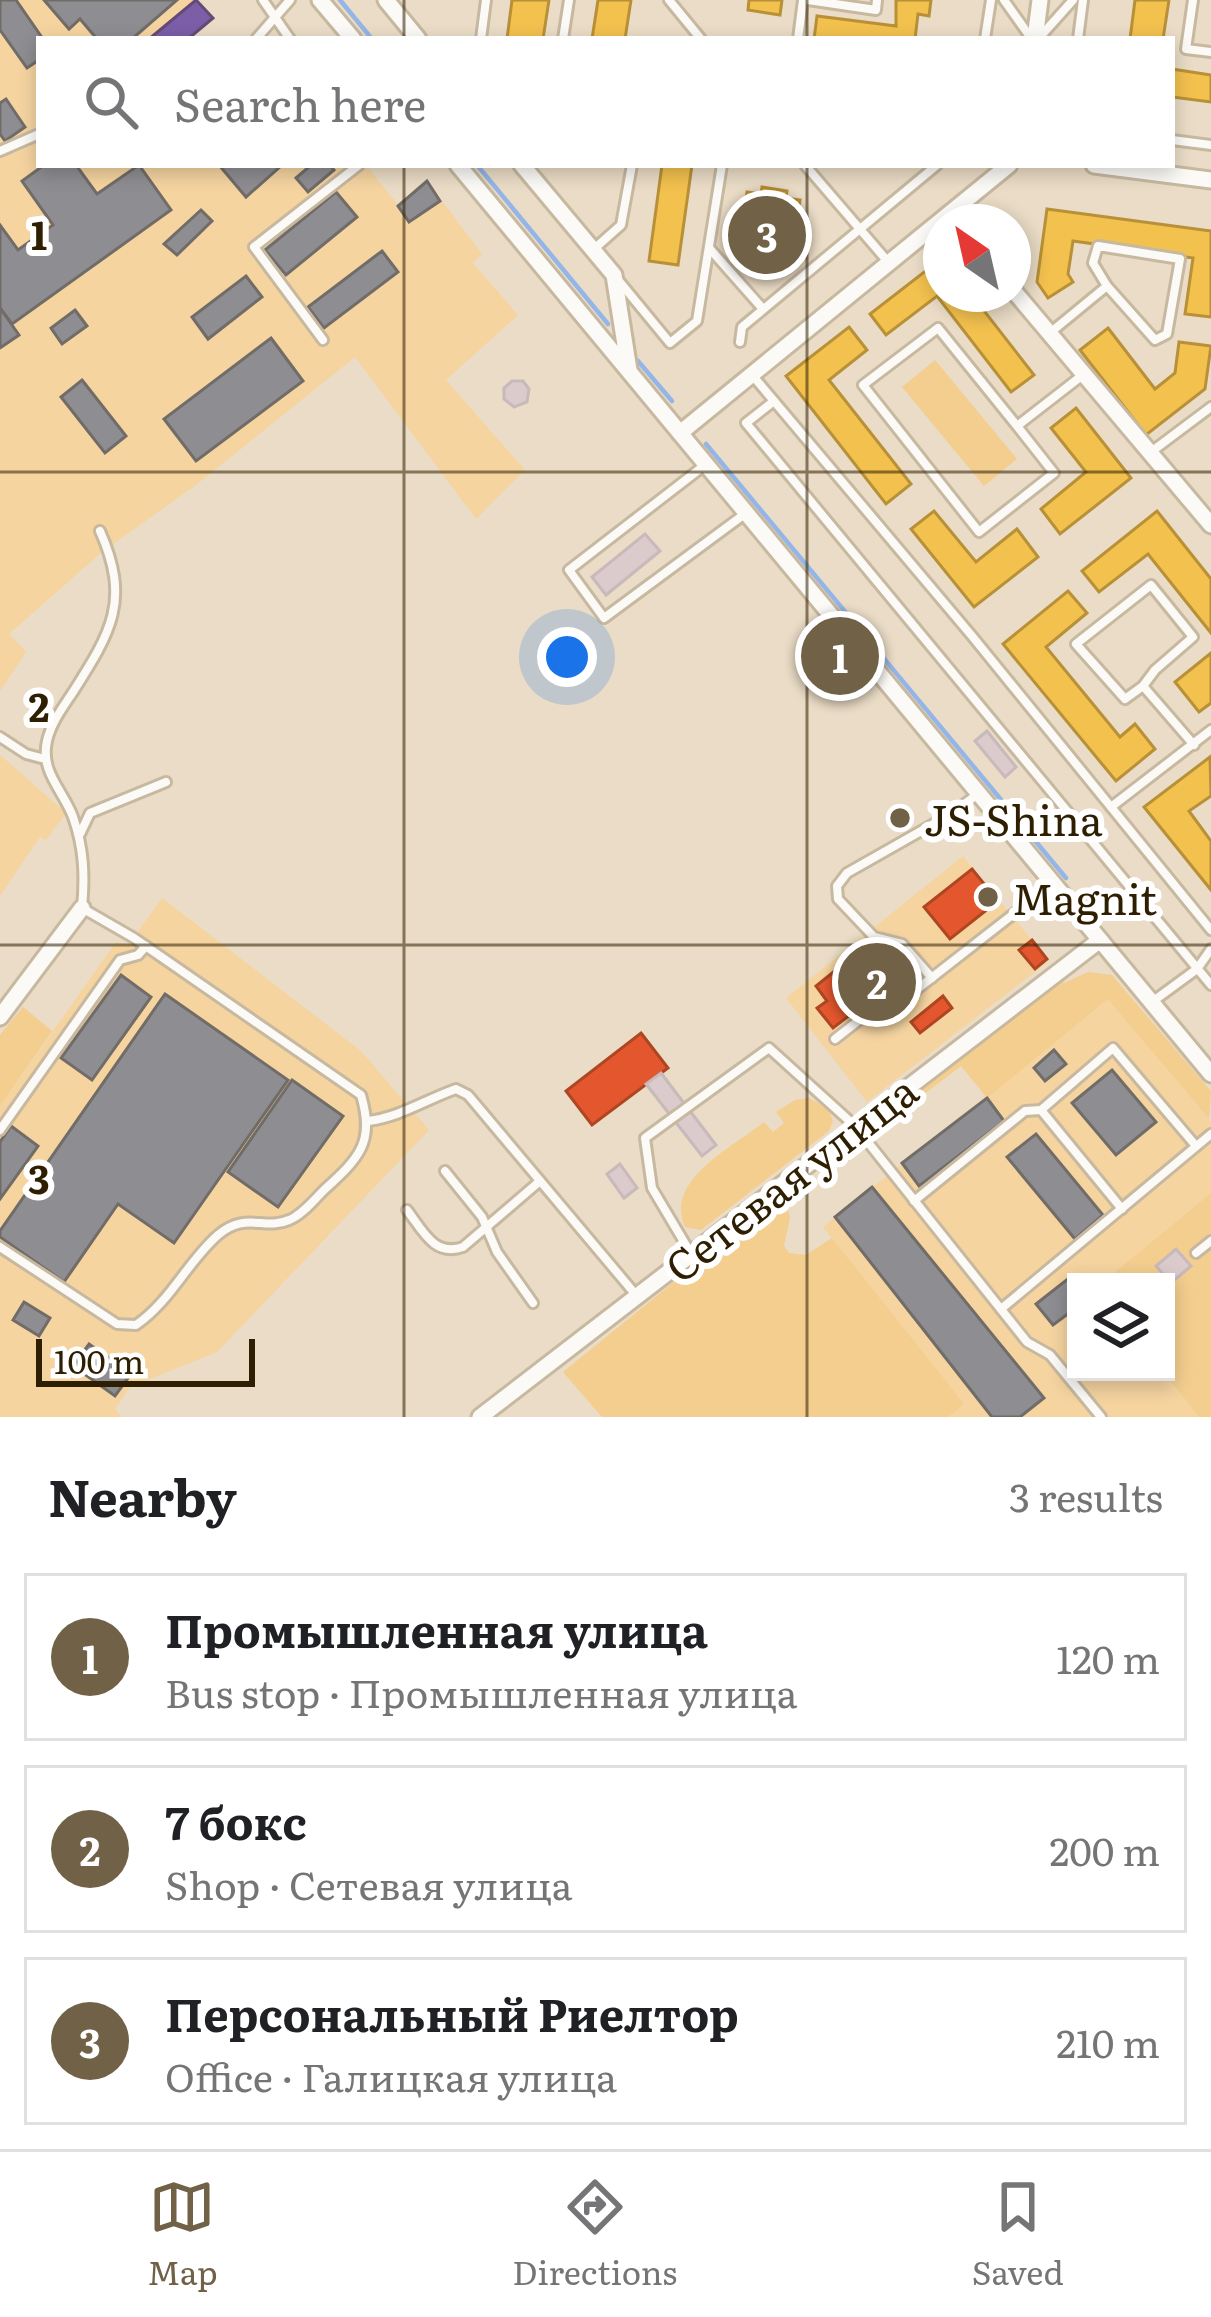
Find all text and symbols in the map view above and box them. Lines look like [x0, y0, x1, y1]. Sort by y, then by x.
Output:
search box [36, 36, 1175, 168]
icon: search [78, 69, 144, 135]
text: Search here [174, 69, 426, 136]
pin: 3 [728, 190, 806, 280]
text: 1 [31, 204, 47, 262]
north arrow [923, 204, 1031, 312]
pin: 1 [801, 611, 879, 701]
your location [537, 627, 597, 687]
text: 2 [29, 676, 49, 734]
place label: JS-Shina [924, 787, 1103, 849]
marker: JS-Shina [887, 805, 913, 831]
place label: Magnit [1012, 866, 1157, 928]
marker: Magnit [975, 884, 1001, 910]
pin: 2 [838, 937, 916, 1027]
street label: Сетевая улица [651, 1058, 930, 1295]
text: 3 [28, 1148, 50, 1206]
map controls [1067, 1273, 1175, 1381]
button: layers [1067, 1273, 1175, 1381]
scale bar [36, 1333, 255, 1386]
text: 100 m [54, 1335, 144, 1384]
text: Nearby [48, 1457, 237, 1533]
text: 3 results [1009, 1466, 1163, 1524]
text: Промышленная улица [165, 1595, 708, 1662]
text: 1 [82, 1628, 98, 1686]
text: 120 m [1056, 1628, 1160, 1686]
text: Bus stop · Промышленная улица [165, 1662, 798, 1720]
text: 7 бокс [165, 1787, 307, 1854]
text: 2 [80, 1820, 100, 1878]
text: 200 m [1050, 1820, 1160, 1878]
text: Shop · Сетевая улица [165, 1854, 573, 1912]
text: Персональный Риелтор [165, 1979, 739, 2046]
text: 3 [79, 2012, 101, 2070]
text: 210 m [1056, 2012, 1160, 2070]
text: Office · Галицкая улица [165, 2046, 617, 2104]
tab: Map [147, 2174, 218, 2295]
tab: Directions [512, 2174, 677, 2295]
tab: Saved [972, 2174, 1064, 2295]

